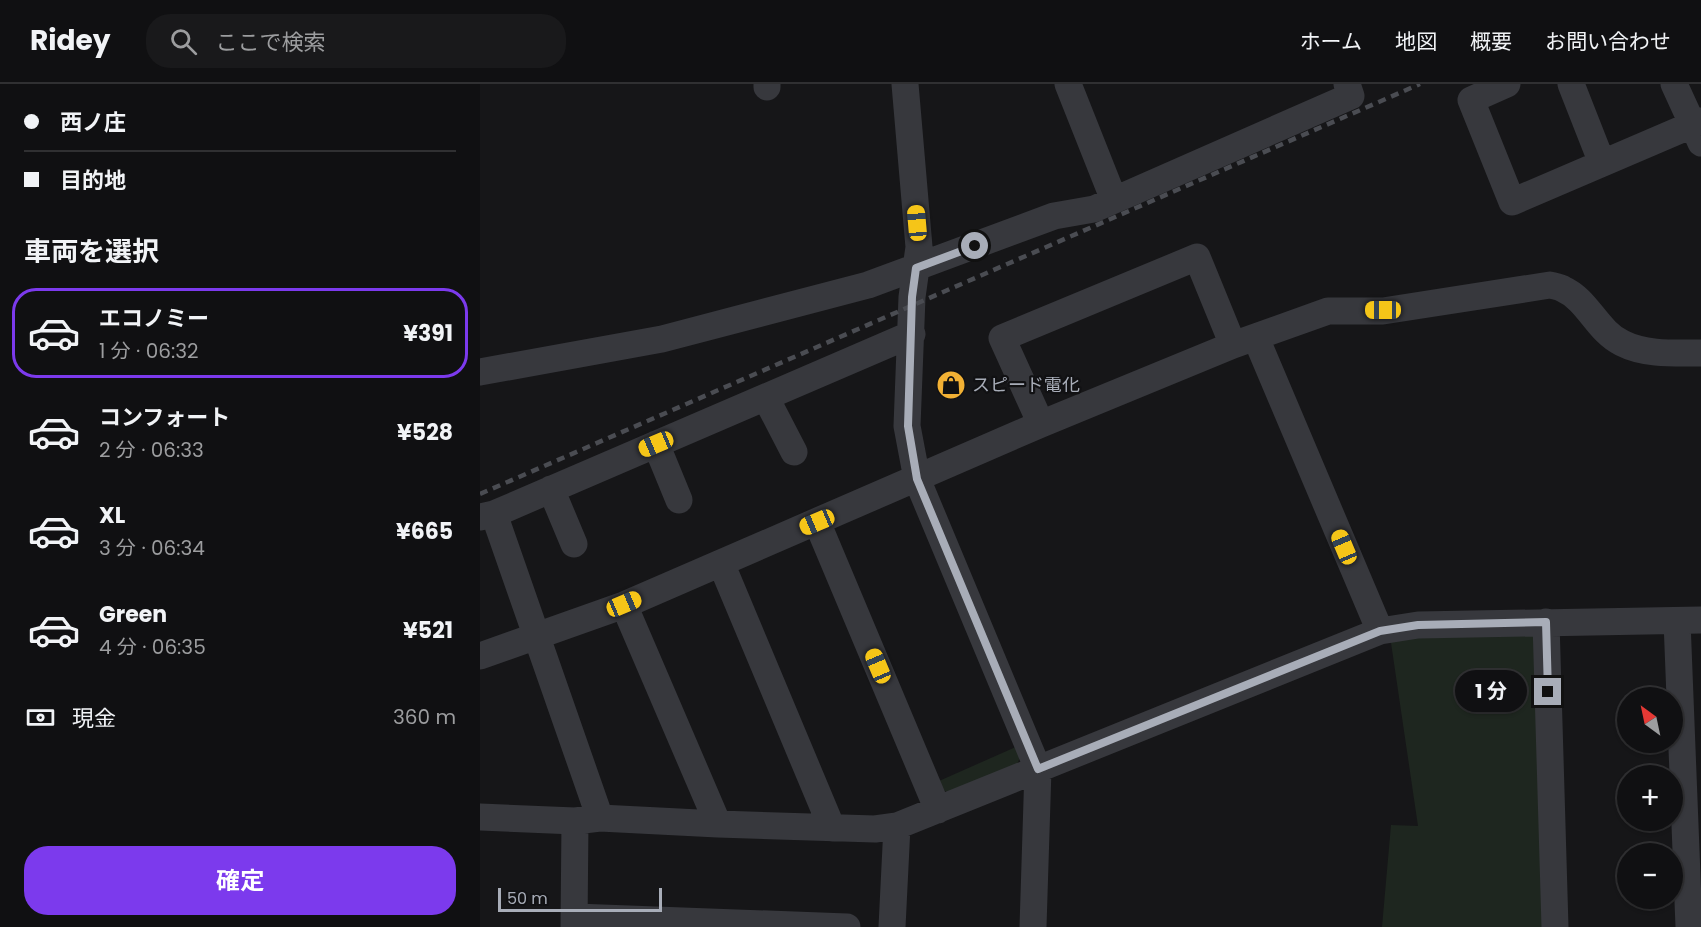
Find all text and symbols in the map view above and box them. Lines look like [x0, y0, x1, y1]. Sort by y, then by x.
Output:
search box [146, 14, 566, 68]
text: Ridey [30, 21, 110, 60]
icon: search [167, 25, 200, 58]
text: ここで検索 [215, 27, 326, 58]
text: ホーム [1300, 27, 1362, 56]
text: 地図 [1395, 27, 1437, 56]
text: 概要 [1470, 27, 1512, 56]
text: お問い合わせ [1545, 27, 1671, 56]
text: 西ノ庄 [60, 107, 126, 138]
text: 目的地 [60, 165, 126, 196]
car [906, 204, 928, 242]
route start [961, 232, 988, 259]
text: 車両を選択 [24, 233, 159, 270]
car [1365, 301, 1401, 319]
text: エコノミー [99, 303, 209, 334]
icon: car [27, 306, 81, 360]
text: ¥391 [403, 318, 453, 349]
text: 1 分 · 06:32 [99, 337, 198, 365]
shop icon: スピード電化 [935, 369, 967, 401]
place label: スピード電化 [972, 372, 1080, 397]
text: コンフォート [99, 402, 230, 433]
icon: car [27, 405, 81, 459]
text: ¥528 [397, 417, 453, 448]
car [636, 429, 676, 459]
text: 2 分 · 06:33 [99, 436, 204, 464]
text: XL [99, 500, 125, 531]
icon: car [27, 504, 81, 558]
car [797, 507, 837, 537]
text: ¥665 [396, 516, 453, 547]
car [1329, 527, 1359, 567]
text: 3 分 · 06:34 [99, 534, 205, 562]
car [604, 589, 644, 619]
text: Green [99, 599, 167, 630]
icon: car [27, 603, 81, 657]
text: ¥521 [403, 615, 453, 646]
text: 4 分 · 06:35 [99, 633, 206, 661]
car [863, 646, 893, 686]
callout: 1 分 [1455, 671, 1527, 713]
text: 1 分 [1475, 677, 1507, 705]
route end [1534, 678, 1561, 705]
north arrow [1617, 687, 1683, 753]
map controls [1617, 687, 1683, 909]
icon: cash [24, 701, 57, 734]
text: 現金 [72, 703, 116, 734]
text: 360 m [393, 703, 456, 731]
button: + [1617, 765, 1683, 831]
button: − [1617, 843, 1683, 909]
button: 確定 [24, 846, 456, 915]
scale bar [498, 885, 662, 912]
text: 50 m [507, 887, 548, 910]

